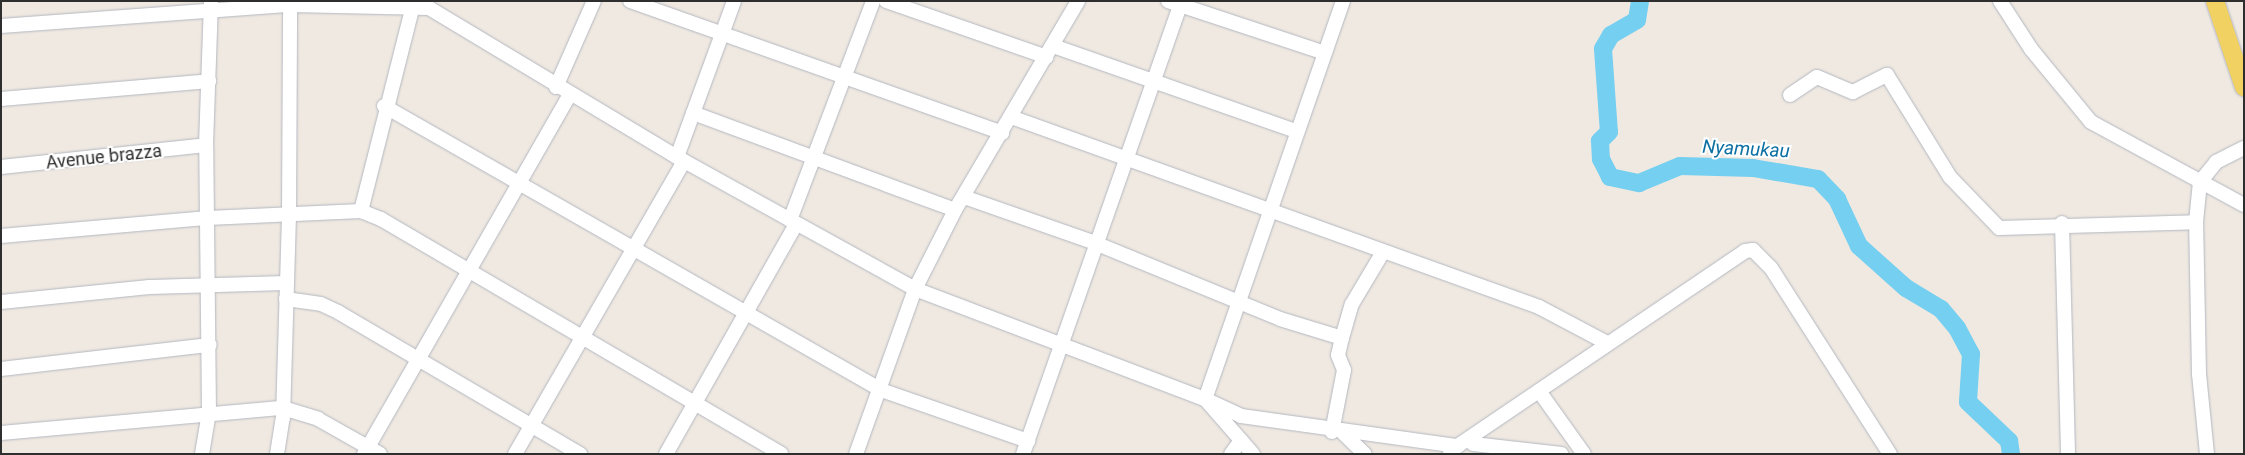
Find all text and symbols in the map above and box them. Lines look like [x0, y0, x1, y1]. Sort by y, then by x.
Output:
water label: Nyamukau [1702, 135, 1790, 163]
street label: Avenue brazza [45, 140, 163, 174]

